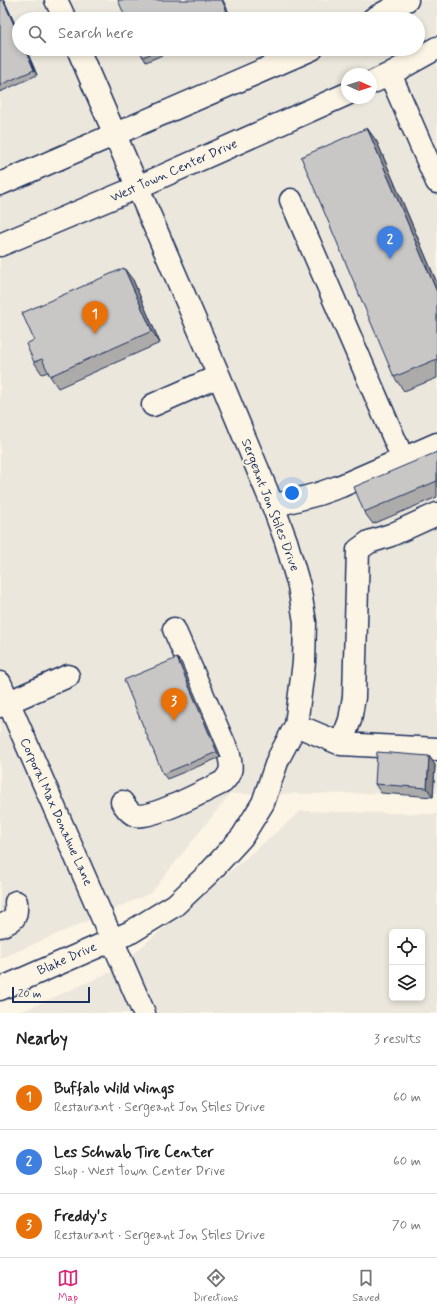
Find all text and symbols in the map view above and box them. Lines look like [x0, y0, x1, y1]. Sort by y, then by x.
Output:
search box [12, 12, 425, 56]
icon: search [26, 23, 48, 45]
text: Search here [58, 24, 134, 44]
north arrow [341, 68, 377, 104]
street label: West Town Center Drive [108, 135, 240, 207]
pin: 2 [377, 226, 403, 259]
pin: 1 [82, 301, 108, 334]
street label: Sergeant Jon Stiles Drive [236, 436, 303, 574]
your location [282, 483, 302, 503]
pin: 3 [161, 688, 187, 721]
street label: Corporal Max Donahue Lane [16, 735, 96, 889]
map controls [389, 929, 425, 1001]
button: locate [389, 929, 425, 965]
street label: Blake Drive [35, 938, 99, 980]
button: layers [389, 965, 425, 1001]
scale bar [12, 985, 90, 1004]
text: 20 m [18, 987, 41, 1001]
text: Nearby [16, 1028, 68, 1050]
text: 3 results [374, 1031, 421, 1048]
text: Buffalo Wild Wings [54, 1079, 174, 1099]
text: 1 [26, 1089, 32, 1106]
text: 60 m [393, 1089, 421, 1106]
text: Restaurant · Sergeant Jon Stiles Drive [54, 1099, 265, 1116]
text: Les Schwab Tire Center [54, 1143, 214, 1163]
text: 2 [26, 1153, 32, 1170]
text: 60 m [393, 1153, 421, 1170]
text: Shop · West Town Center Drive [54, 1163, 225, 1180]
text: Freddy's [54, 1207, 107, 1227]
text: 3 [26, 1217, 32, 1234]
text: 70 m [392, 1217, 421, 1234]
text: Restaurant · Sergeant Jon Stiles Drive [54, 1227, 265, 1244]
tab: Map [57, 1267, 79, 1305]
tab: Directions [193, 1267, 238, 1305]
tab: Saved [352, 1267, 380, 1305]

